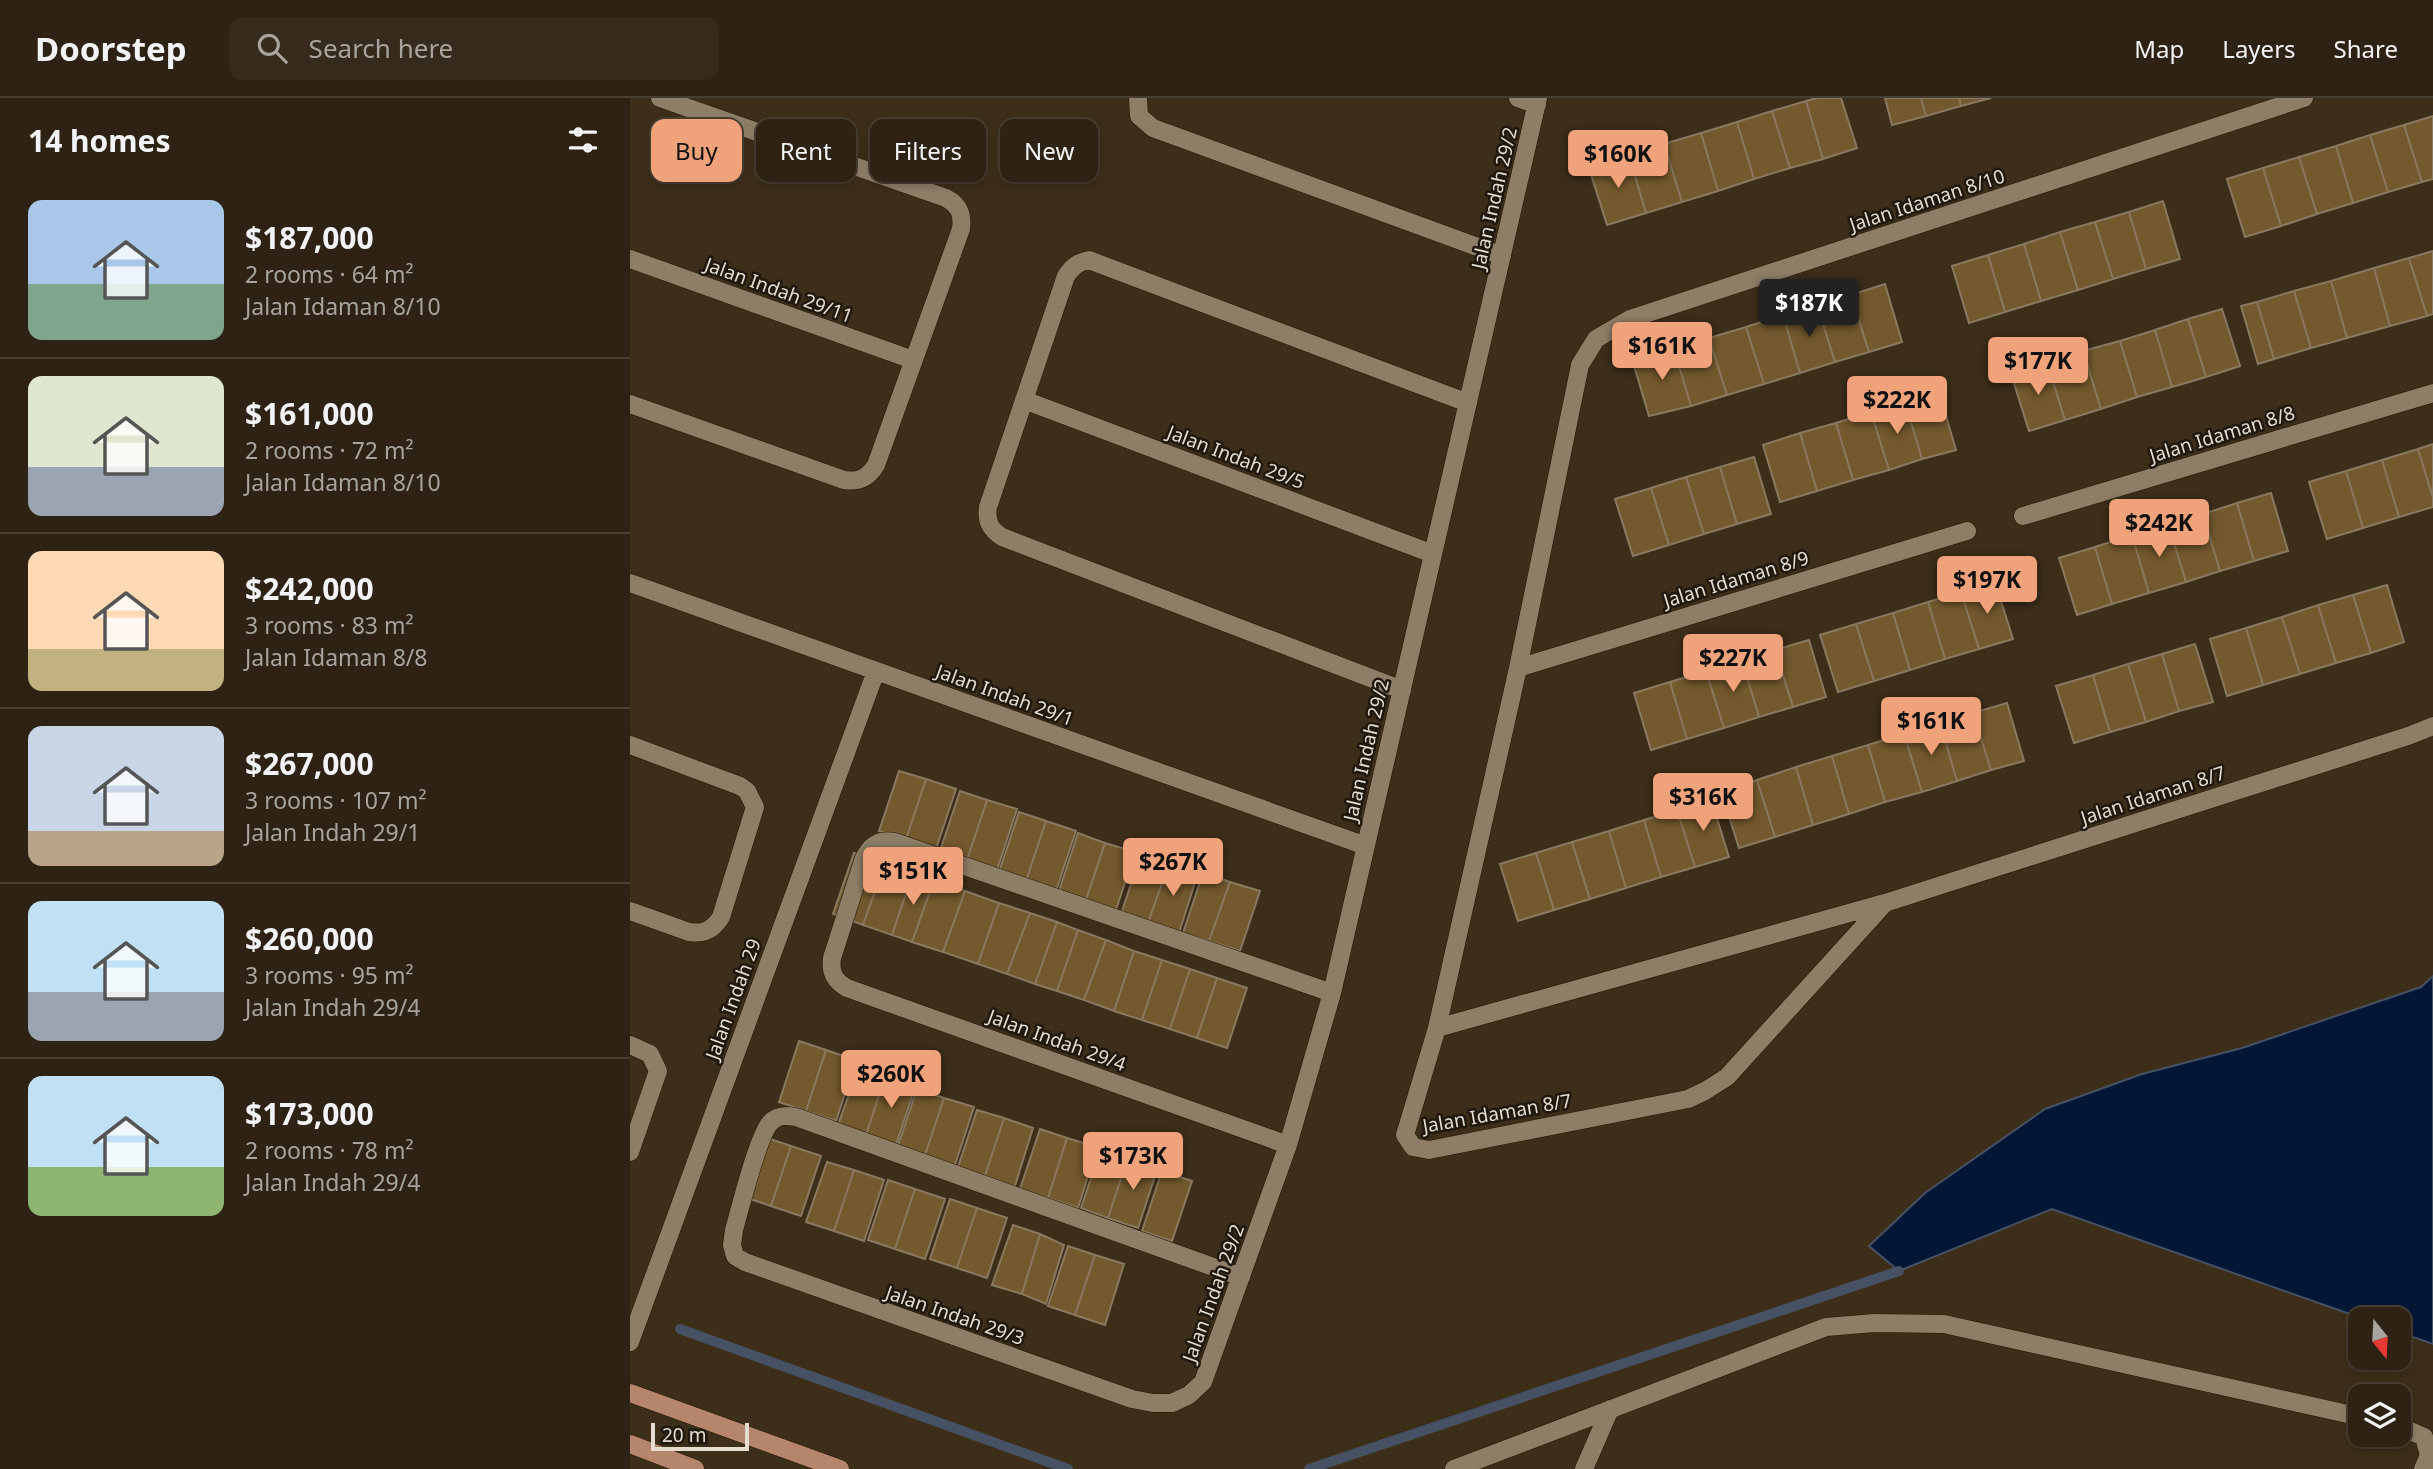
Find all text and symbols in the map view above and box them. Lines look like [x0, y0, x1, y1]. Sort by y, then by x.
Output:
search box [229, 17, 719, 80]
text: Doorstep [35, 26, 187, 71]
icon: search [253, 29, 291, 67]
text: Search here [309, 30, 453, 66]
text: Map [2134, 32, 2184, 65]
text: Layers [2222, 32, 2296, 65]
text: Share [2334, 32, 2398, 65]
chip: Buy [651, 119, 742, 182]
chip: Rent [756, 119, 856, 182]
chip: Filters [870, 119, 986, 182]
chip: New [1000, 119, 1098, 182]
text: 14 homes [28, 120, 171, 161]
icon: filters [564, 121, 602, 159]
street label: Jalan Indah 29/2 [1465, 124, 1523, 274]
pin: $160K [1569, 130, 1667, 190]
text: $160K [1584, 137, 1652, 169]
street label: Jalan Idaman 8/10 [1844, 163, 2008, 238]
text: $187,000 [245, 217, 374, 258]
icon: home [84, 228, 168, 312]
street label: Jalan Indah 29/11 [699, 250, 857, 329]
text: 2 rooms · 64 m² [245, 258, 414, 290]
pin: $187K [1760, 280, 1858, 339]
text: $187K [1775, 286, 1843, 318]
text: Jalan Idaman 8/10 [245, 290, 441, 322]
pin: $161K [1613, 322, 1711, 382]
text: $161K [1628, 329, 1696, 361]
pin: $177K [1989, 338, 2087, 397]
text: $177K [2004, 344, 2072, 376]
pin: $222K [1848, 376, 1946, 436]
text: $222K [1863, 383, 1931, 415]
text: $161,000 [245, 393, 374, 434]
street label: Jalan Idaman 8/8 [2144, 400, 2298, 469]
icon: home [84, 404, 168, 488]
street label: Jalan Indah 29/5 [1162, 418, 1308, 495]
text: 2 rooms · 72 m² [245, 434, 414, 466]
text: Jalan Idaman 8/10 [245, 466, 441, 498]
pin: $242K [2110, 500, 2208, 559]
text: $242K [2125, 506, 2193, 538]
street label: Jalan Idaman 8/9 [1658, 545, 1812, 614]
pin: $197K [1938, 556, 2036, 616]
text: $197K [1953, 563, 2021, 595]
text: $242,000 [245, 568, 374, 609]
icon: home [84, 579, 168, 663]
text: 3 rooms · 83 m² [245, 609, 414, 641]
pin: $227K [1684, 634, 1782, 694]
text: Jalan Idaman 8/8 [245, 641, 428, 673]
text: $227K [1699, 641, 1767, 673]
street label: Jalan Indah 29/1 [931, 657, 1078, 732]
street label: Jalan Indah 29/2 [1337, 676, 1395, 826]
pin: $161K [1882, 698, 1980, 757]
text: $161K [1897, 704, 1965, 736]
text: $267,000 [245, 743, 374, 784]
icon: home [84, 754, 168, 838]
street label: Jalan Idaman 8/7 [2075, 759, 2229, 831]
pin: $316K [1654, 774, 1752, 833]
text: $316K [1669, 780, 1737, 812]
text: 3 rooms · 107 m² [245, 784, 427, 816]
text: Jalan Indah 29/1 [245, 816, 421, 848]
pin: $267K [1124, 838, 1222, 898]
text: $267K [1139, 845, 1207, 877]
pin: $151K [864, 848, 962, 907]
text: $151K [879, 854, 947, 886]
text: $260,000 [245, 918, 374, 959]
icon: home [84, 929, 168, 1013]
street label: Jalan Indah 29 [698, 935, 767, 1065]
text: 3 rooms · 95 m² [245, 959, 414, 991]
text: Jalan Indah 29/4 [245, 991, 421, 1023]
street label: Jalan Indah 29/4 [983, 1002, 1130, 1077]
pin: $260K [842, 1051, 940, 1110]
text: $260K [857, 1057, 925, 1089]
street label: Jalan Idaman 8/7 [1419, 1087, 1574, 1139]
text: $173,000 [245, 1093, 374, 1134]
icon: home [84, 1104, 168, 1188]
pin: $173K [1084, 1132, 1182, 1192]
text: 2 rooms · 78 m² [245, 1134, 414, 1166]
text: $173K [1099, 1139, 1167, 1171]
text: Jalan Indah 29/4 [245, 1166, 421, 1198]
street label: Jalan Indah 29/2 [1175, 1220, 1250, 1367]
street label: Jalan Indah 29/3 [880, 1278, 1028, 1351]
north arrow [2348, 1307, 2412, 1370]
map controls [2348, 1307, 2411, 1447]
button: layers [2348, 1384, 2411, 1447]
scale bar [651, 1420, 749, 1452]
text: 20 m [662, 1422, 706, 1448]

